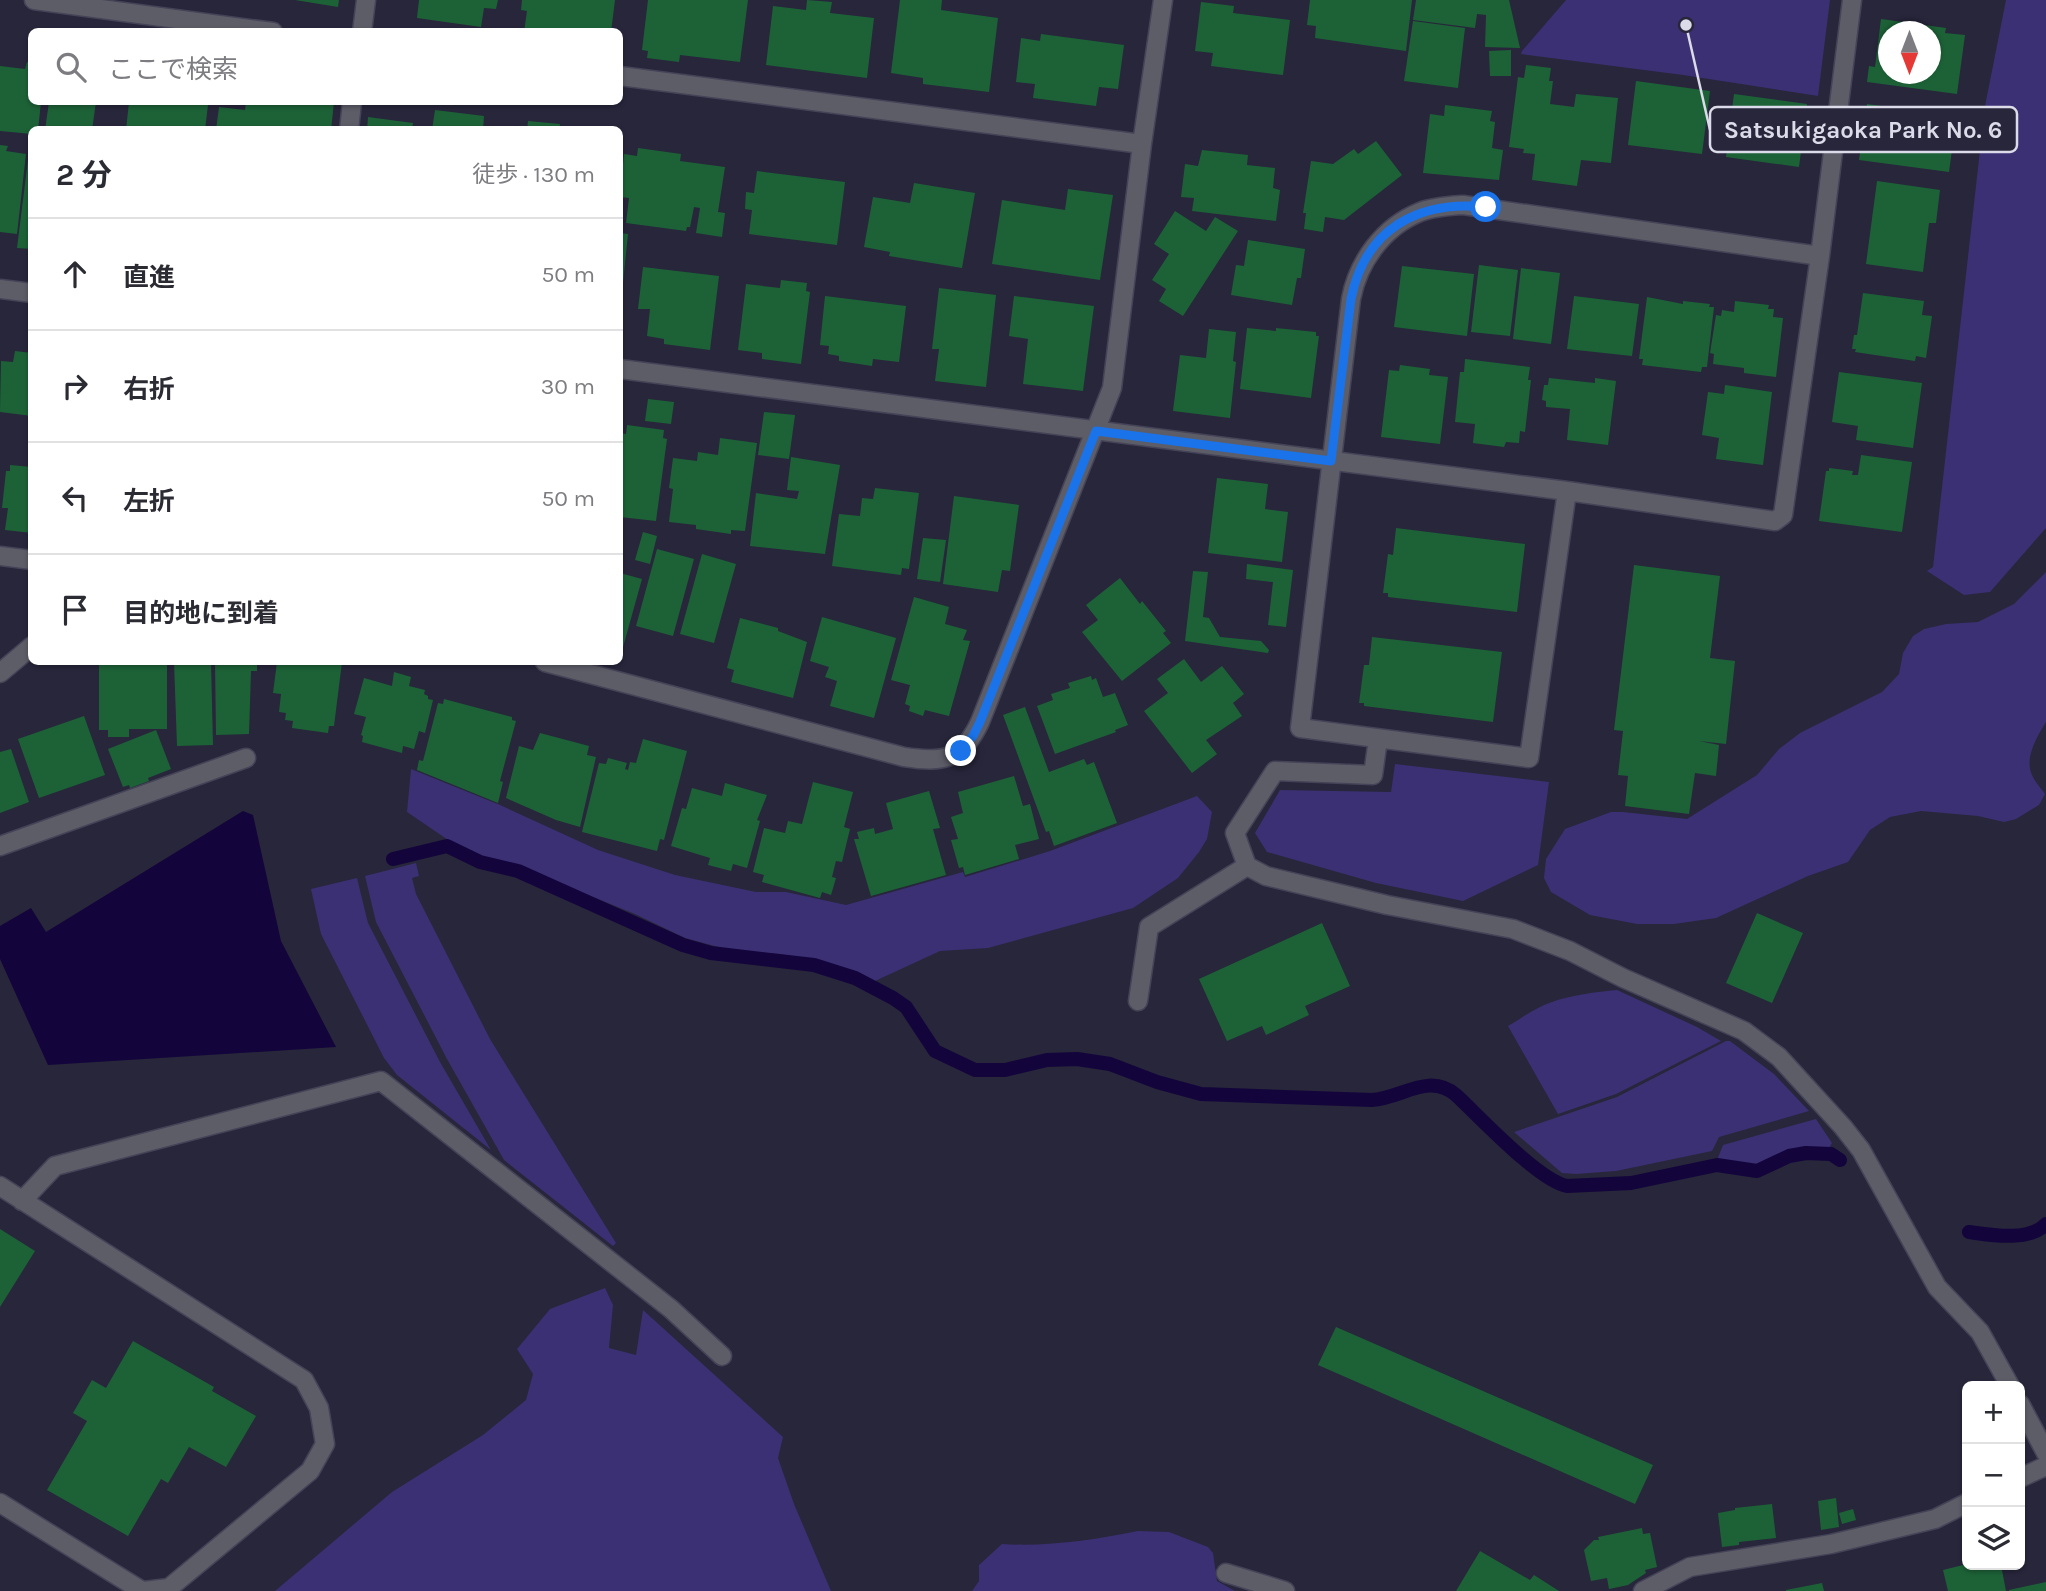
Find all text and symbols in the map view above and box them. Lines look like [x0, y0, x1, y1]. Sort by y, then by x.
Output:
north arrow [1878, 21, 1941, 84]
search box [28, 28, 623, 105]
icon: search [52, 48, 90, 86]
text: ここで検索 [108, 54, 238, 85]
callout: Satsukigaoka Park No. 6 [1710, 107, 2017, 152]
text: Satsukigaoka Park No. 6 [1724, 116, 2002, 144]
text: 2 分 [56, 157, 112, 193]
text: 徒歩 · 130 m [472, 161, 595, 188]
route start [1470, 191, 1501, 222]
icon: ahead [56, 255, 94, 293]
text: 50 m [541, 261, 595, 288]
text: 直進 [123, 262, 175, 293]
icon: right [56, 367, 94, 405]
text: 30 m [541, 373, 595, 400]
text: 右折 [123, 374, 175, 405]
icon: left [56, 479, 94, 517]
text: 50 m [541, 485, 595, 512]
text: 左折 [123, 486, 175, 517]
icon: arrive [56, 591, 94, 629]
text: 目的地に到着 [123, 598, 279, 629]
route end [945, 735, 976, 766]
map controls [1962, 1381, 2025, 1570]
button: + [1962, 1381, 2025, 1444]
button: − [1962, 1444, 2025, 1507]
button: layers [1962, 1507, 2025, 1570]

